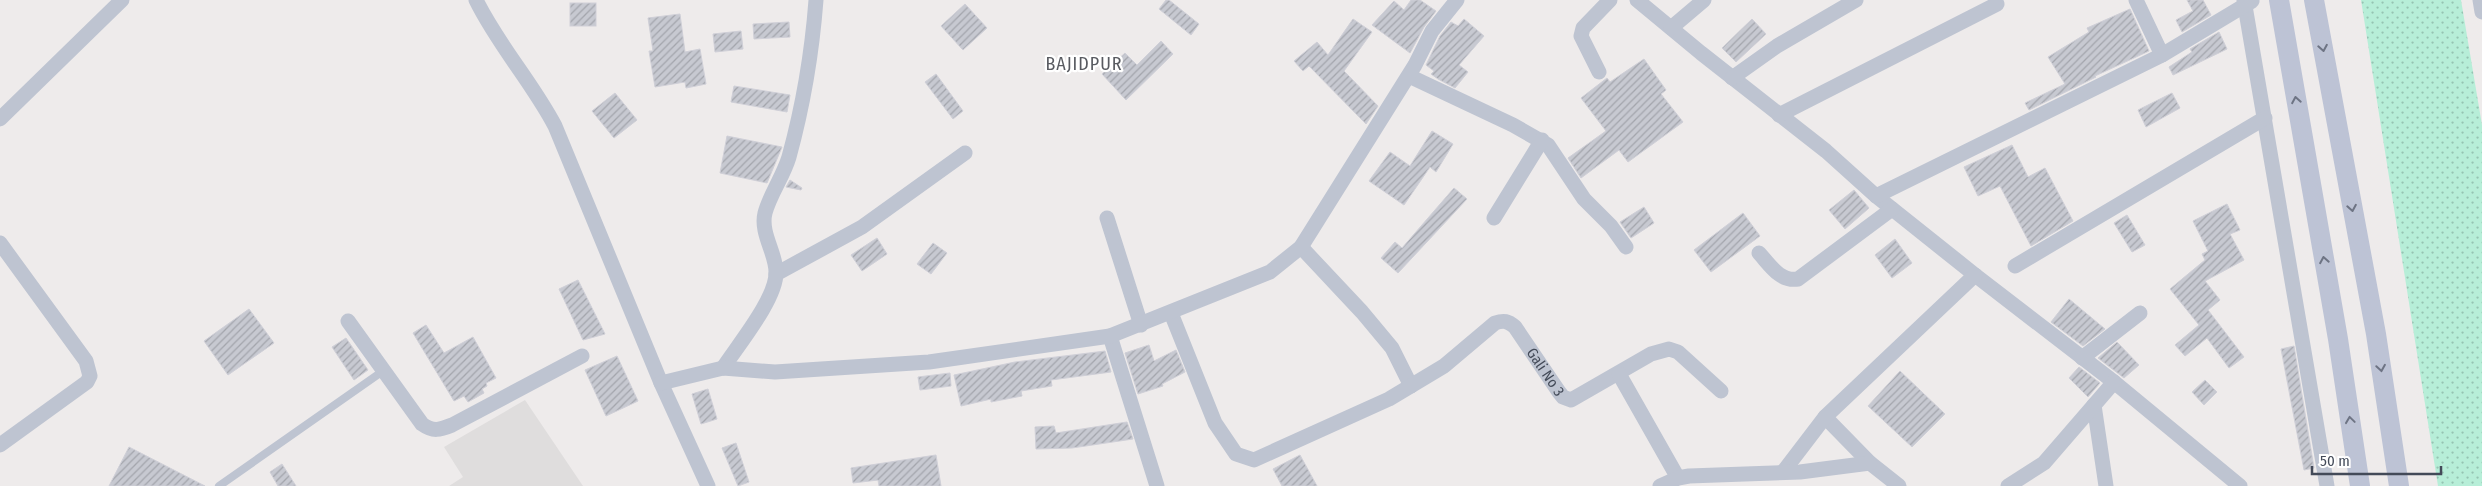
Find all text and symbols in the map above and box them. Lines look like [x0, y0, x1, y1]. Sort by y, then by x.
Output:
one-way arrow [2318, 44, 2328, 52]
district label: BAJIDPUR [1045, 53, 1123, 75]
one-way arrow [2292, 96, 2302, 104]
one-way arrow [2347, 203, 2357, 212]
one-way arrow [2320, 256, 2330, 264]
street label: Gali No 3 [1523, 344, 1568, 400]
one-way arrow [2375, 363, 2385, 372]
one-way arrow [2345, 416, 2356, 424]
scale bar [2312, 444, 2441, 476]
text: 50 m [2320, 452, 2350, 470]

